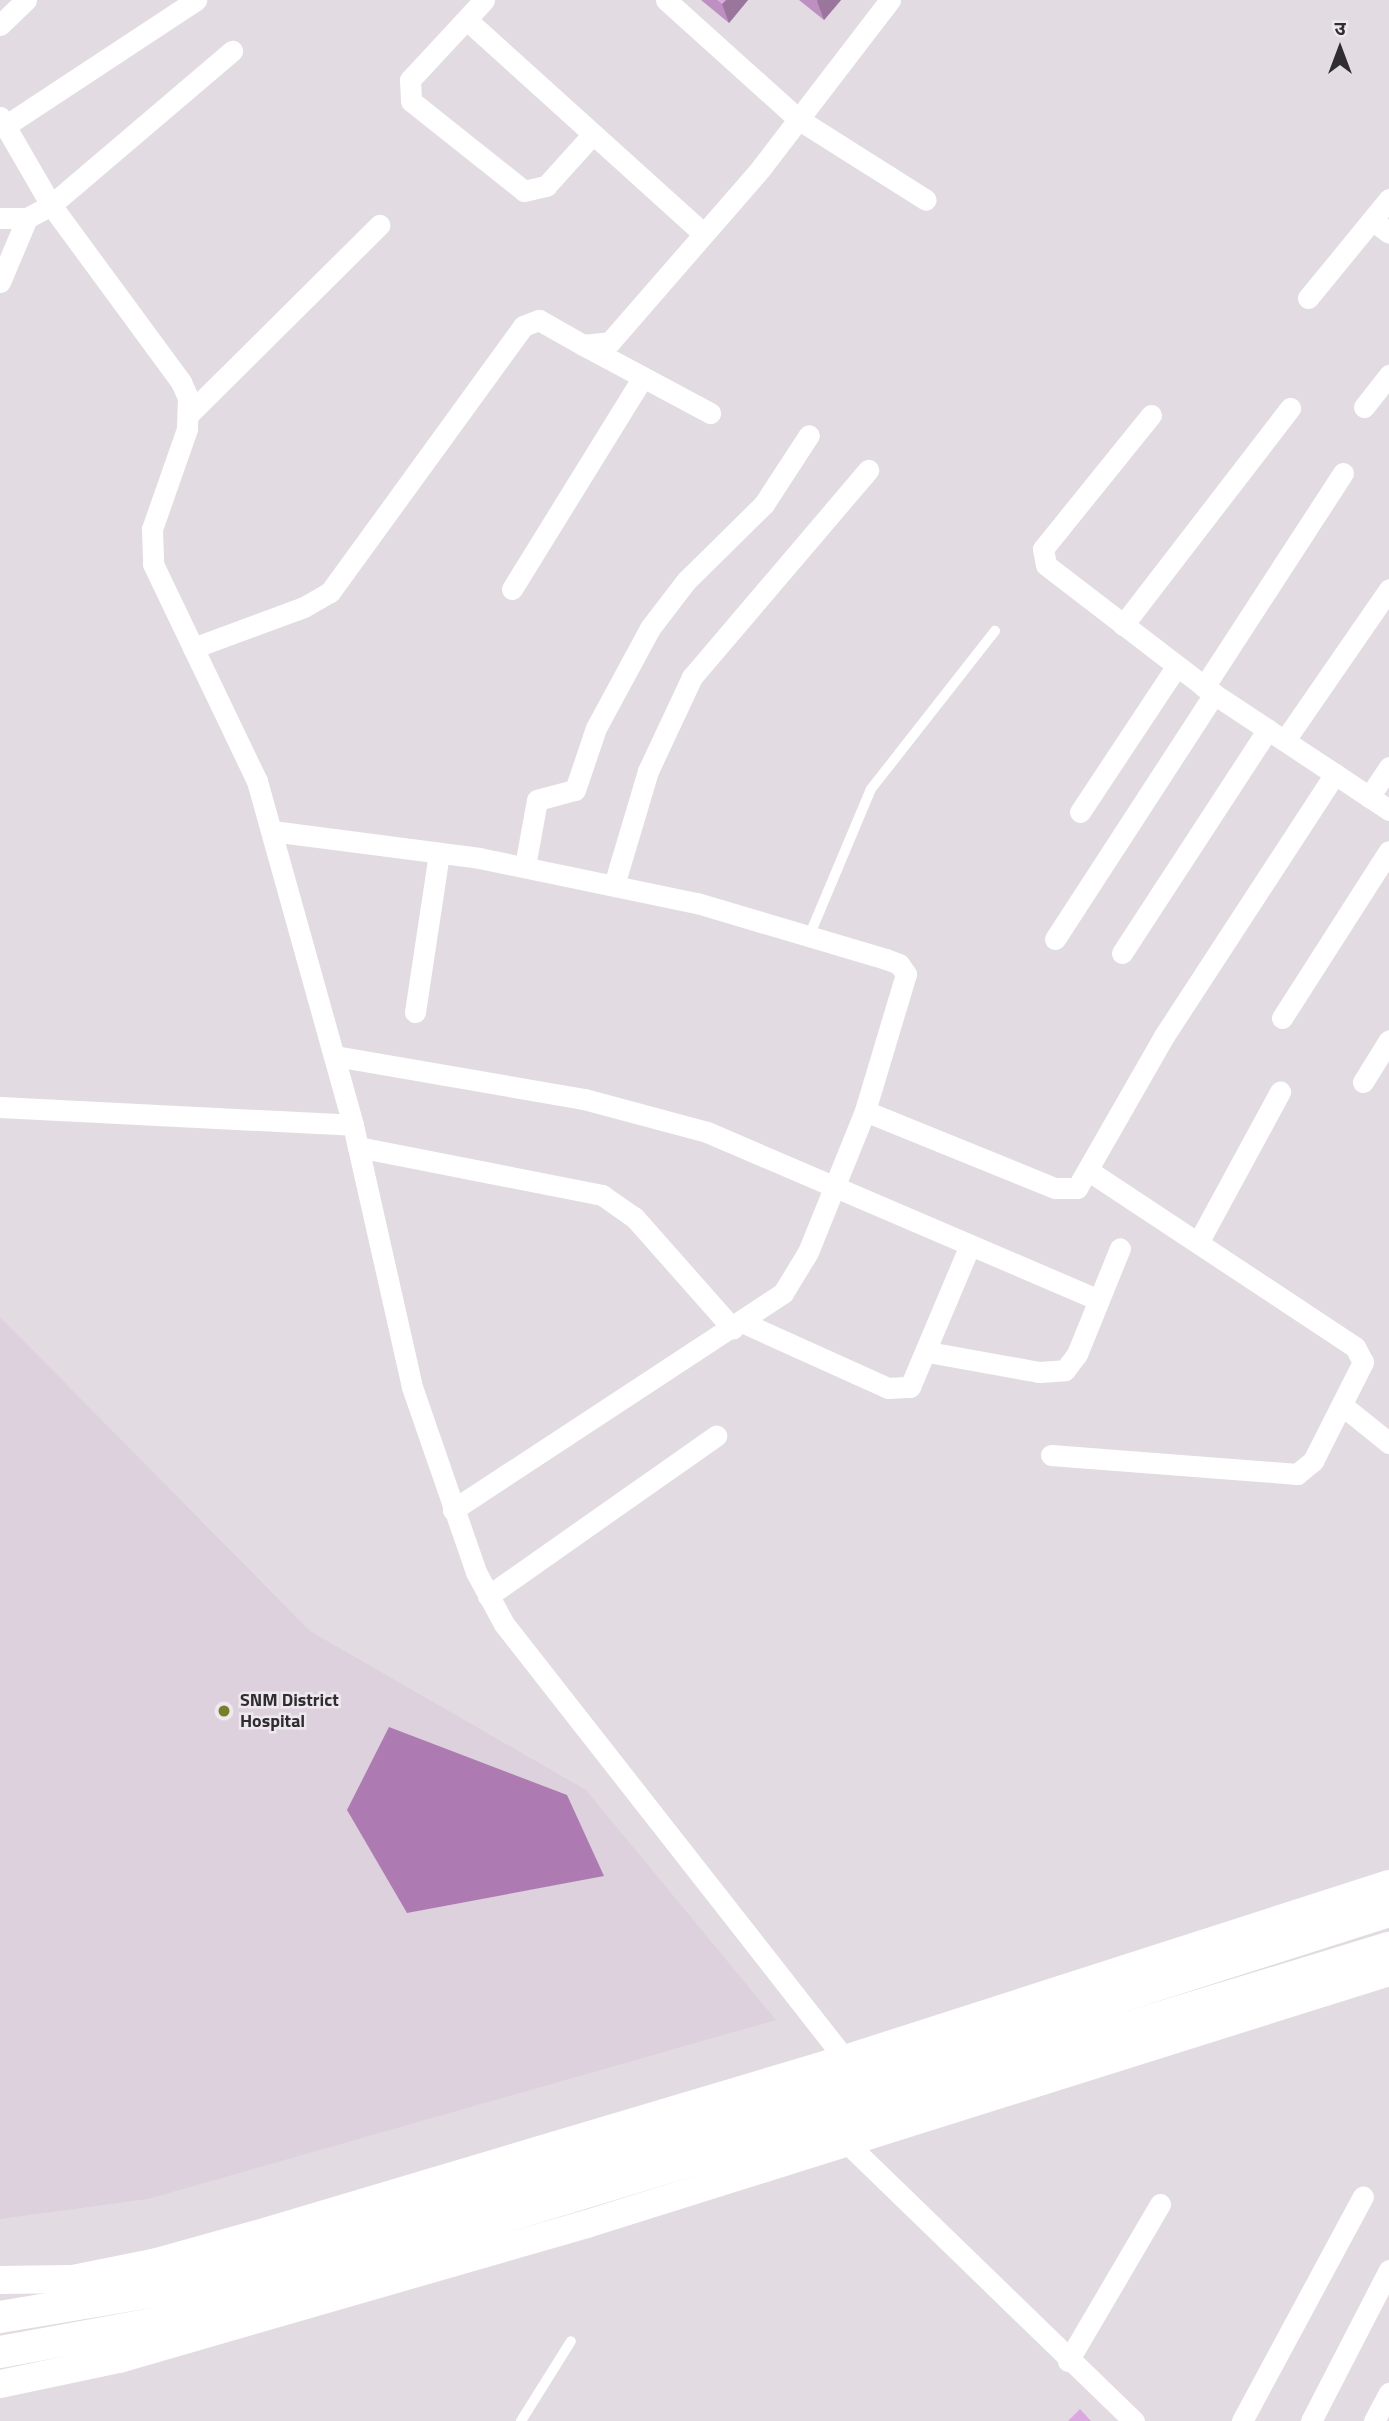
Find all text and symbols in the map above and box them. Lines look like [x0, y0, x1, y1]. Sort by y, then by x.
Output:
text: उ [1334, 13, 1346, 42]
north arrow [1305, 14, 1375, 84]
place label: SNM District Hospital [240, 1690, 339, 1732]
marker: SNM District Hospital [214, 1701, 234, 1721]

